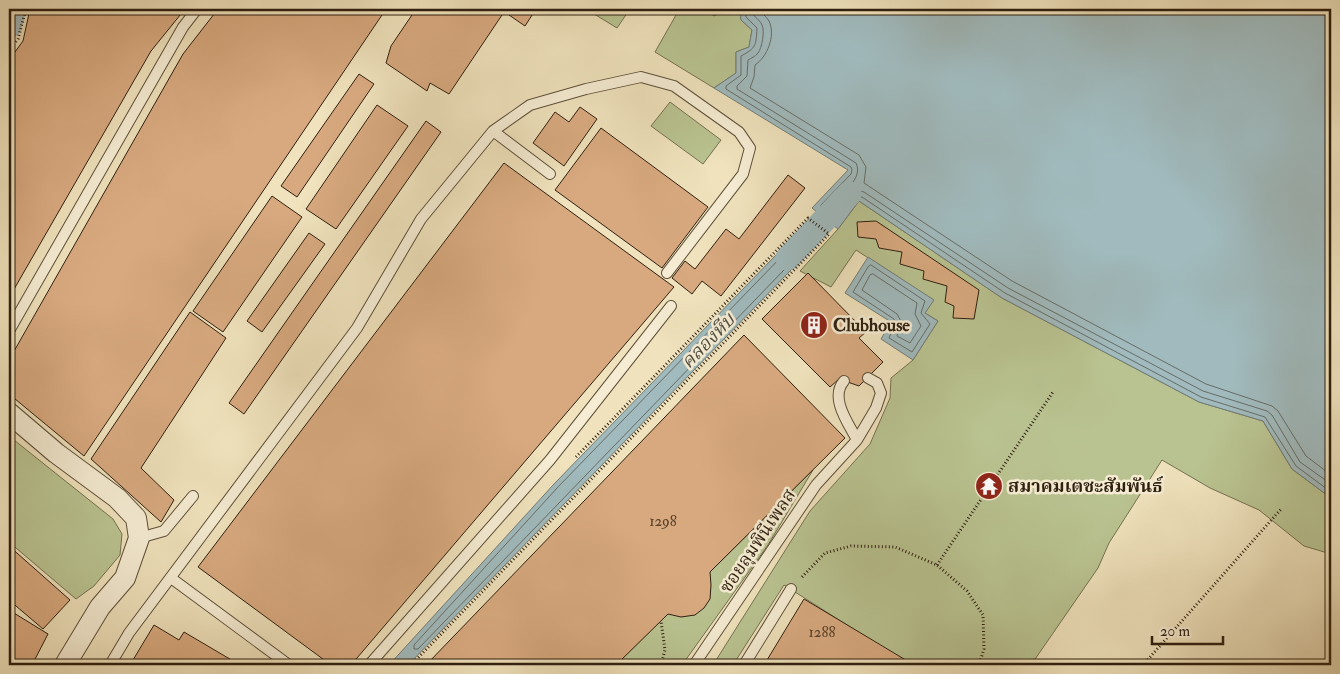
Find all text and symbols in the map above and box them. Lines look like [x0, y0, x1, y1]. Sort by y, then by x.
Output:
water label: คลองหีบ [676, 307, 741, 374]
building icon: Clubhouse [799, 310, 829, 340]
place label: Clubhouse [833, 314, 910, 337]
temple icon: สมาคมเตชะสัมพันธ์ [974, 471, 1004, 501]
place label: สมาคมเตชะสัมพันธ์ [1008, 475, 1164, 498]
street label: ซอยลุมพินีเพลส [715, 485, 801, 597]
house number: 1298 [649, 512, 677, 531]
scale bar [1152, 614, 1224, 646]
text: 20 m [1160, 622, 1190, 641]
house number: 1288 [808, 623, 836, 642]

